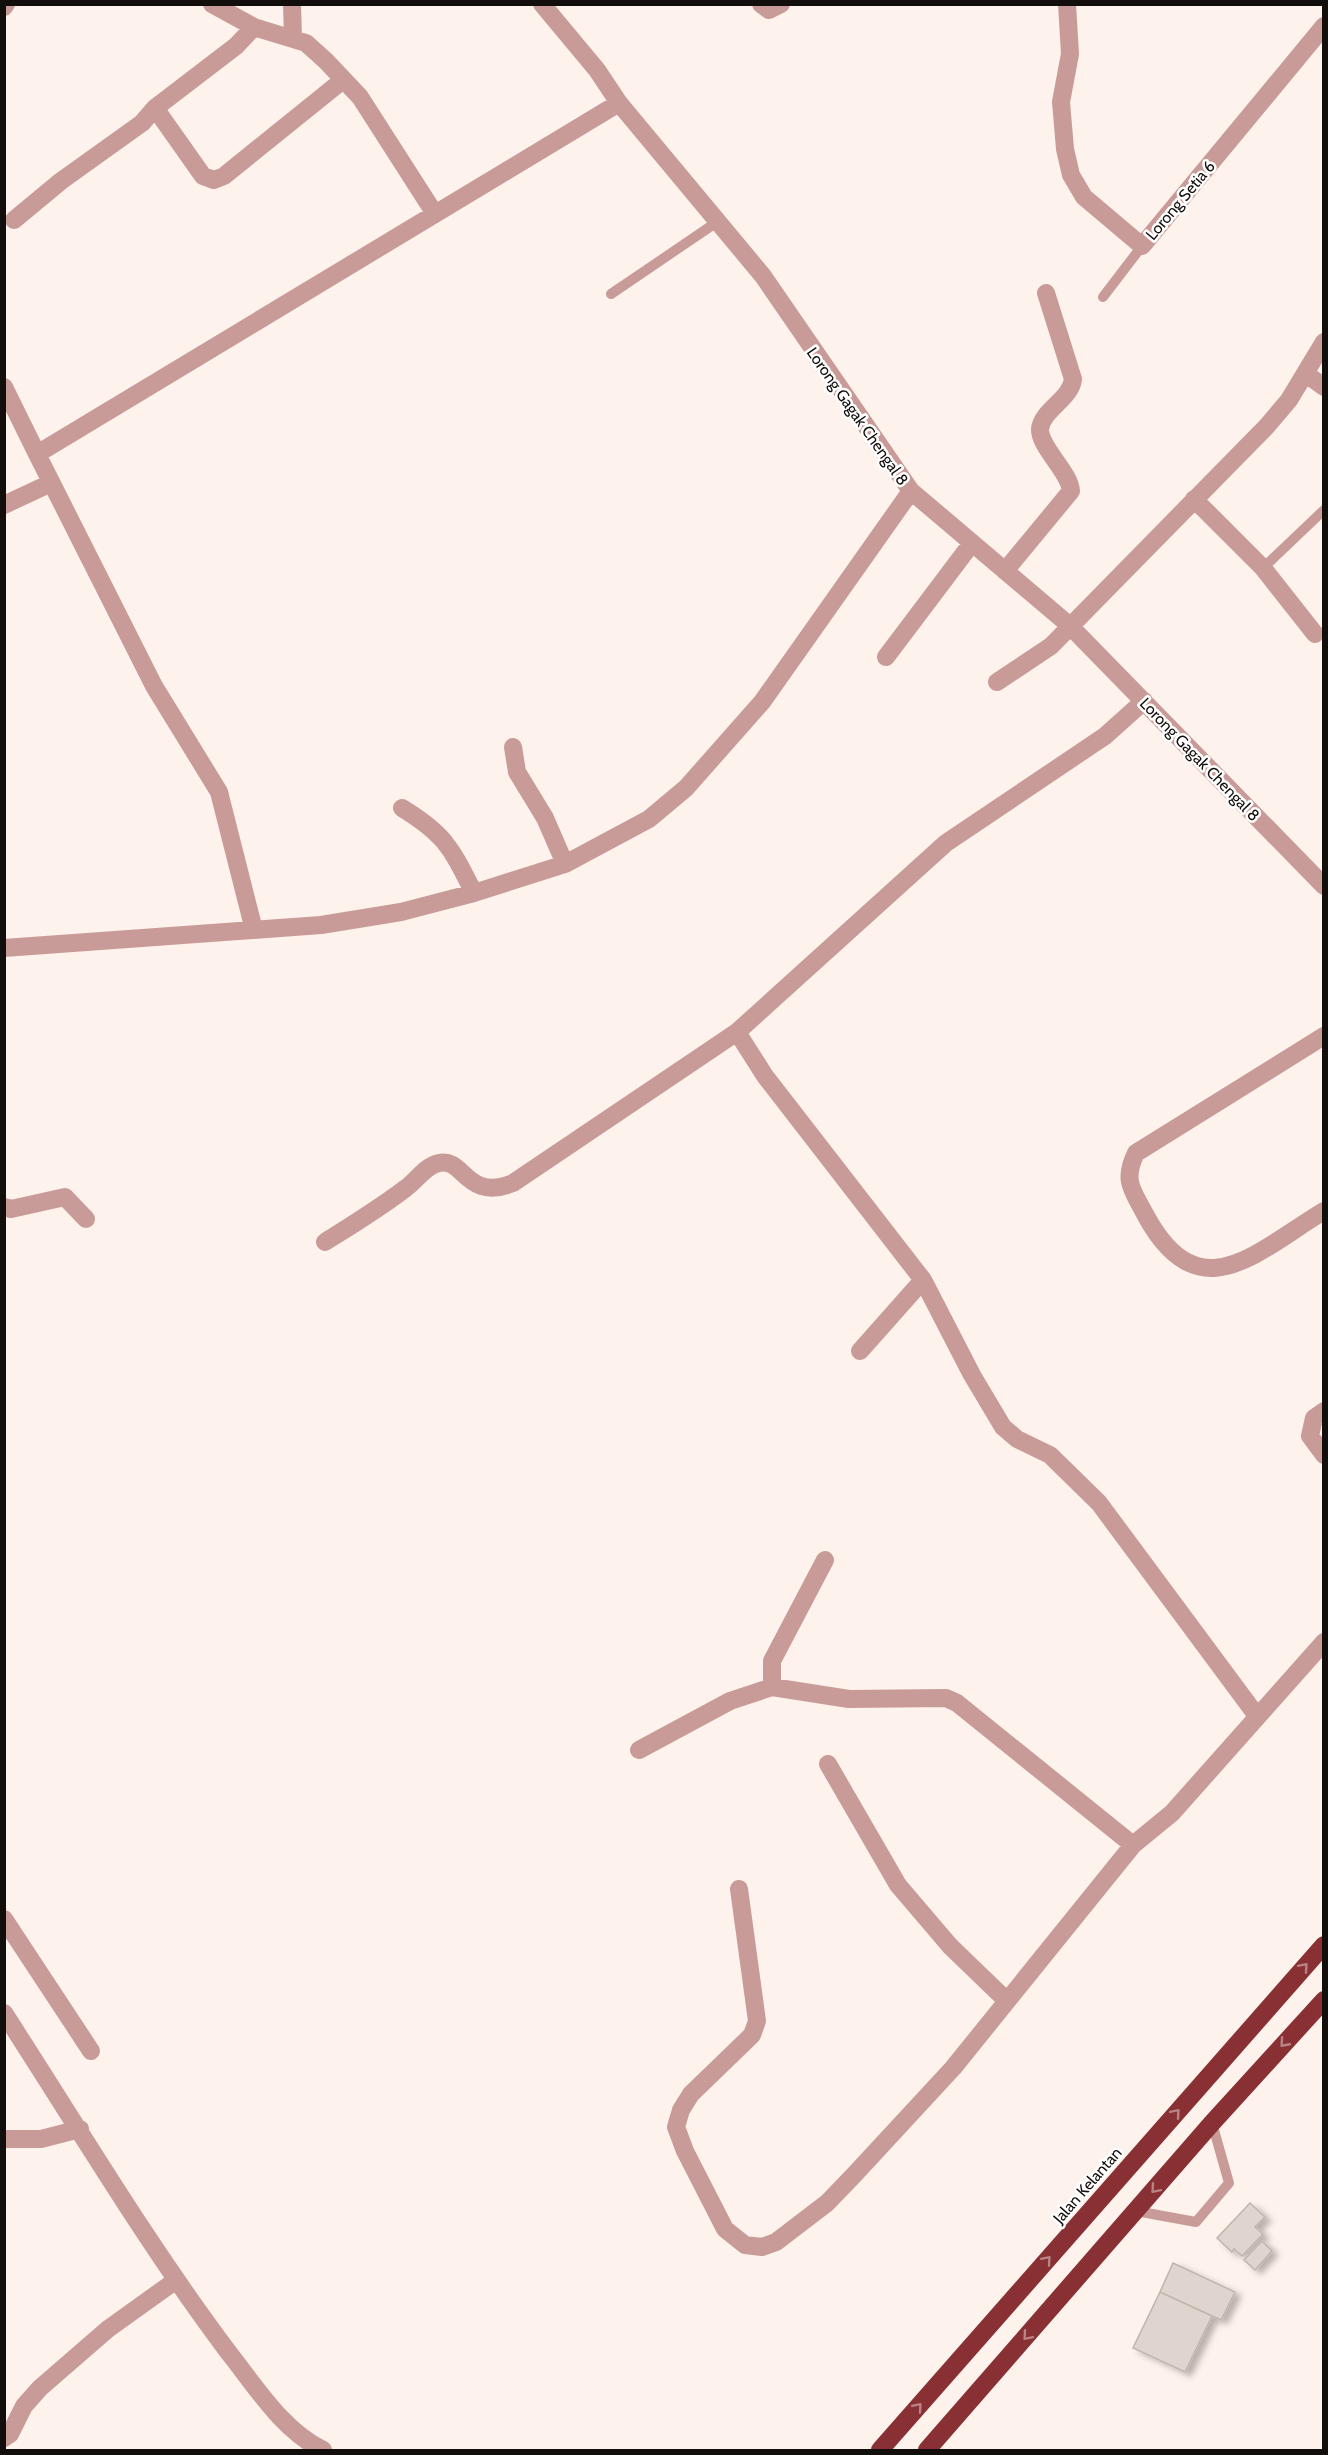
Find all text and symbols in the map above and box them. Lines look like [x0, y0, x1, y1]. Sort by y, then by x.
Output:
street label: Lorong Setia 6 [1142, 157, 1219, 244]
street label: Lorong Gagak Chengal 8 [803, 344, 912, 489]
street label: Lorong Gagak Chengal 8 [1136, 694, 1263, 825]
one-way arrow [1297, 1963, 1308, 1974]
one-way arrow [1280, 2036, 1291, 2047]
one-way arrow [1169, 2109, 1180, 2120]
street label: Jalan Kelantan [1049, 2143, 1126, 2228]
one-way arrow [1151, 2182, 1162, 2193]
one-way arrow [1040, 2256, 1051, 2267]
one-way arrow [1023, 2329, 1034, 2340]
one-way arrow [911, 2403, 922, 2413]

